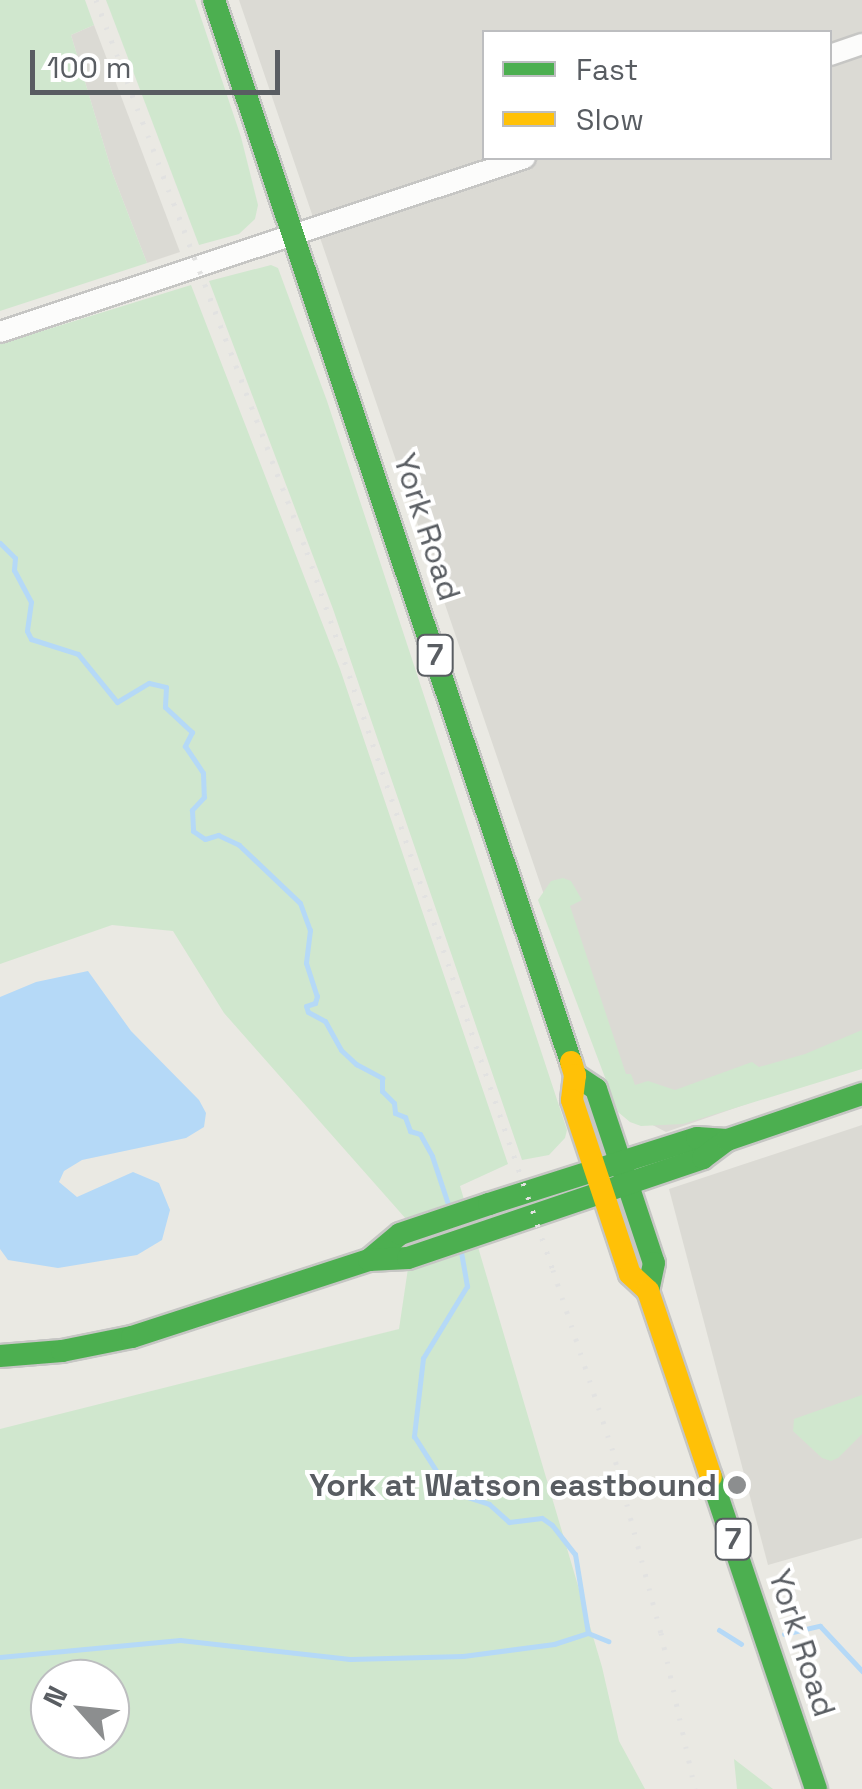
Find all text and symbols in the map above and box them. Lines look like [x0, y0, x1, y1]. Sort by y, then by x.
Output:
scale bar [35, 30, 285, 92]
legend [482, 30, 832, 160]
text: 100 m [47, 48, 132, 87]
text: Fast [576, 50, 638, 89]
text: Slow [576, 100, 644, 139]
street label: York Road [385, 449, 469, 605]
road number: 7 [415, 630, 455, 680]
place label: York at Watson eastbound [309, 1466, 717, 1504]
marker: York at Watson eastbound [726, 1474, 748, 1496]
road number: 7 [713, 1514, 753, 1564]
street label: York Road [760, 1565, 844, 1721]
north arrow [30, 1659, 130, 1759]
text: N [35, 1680, 75, 1713]

